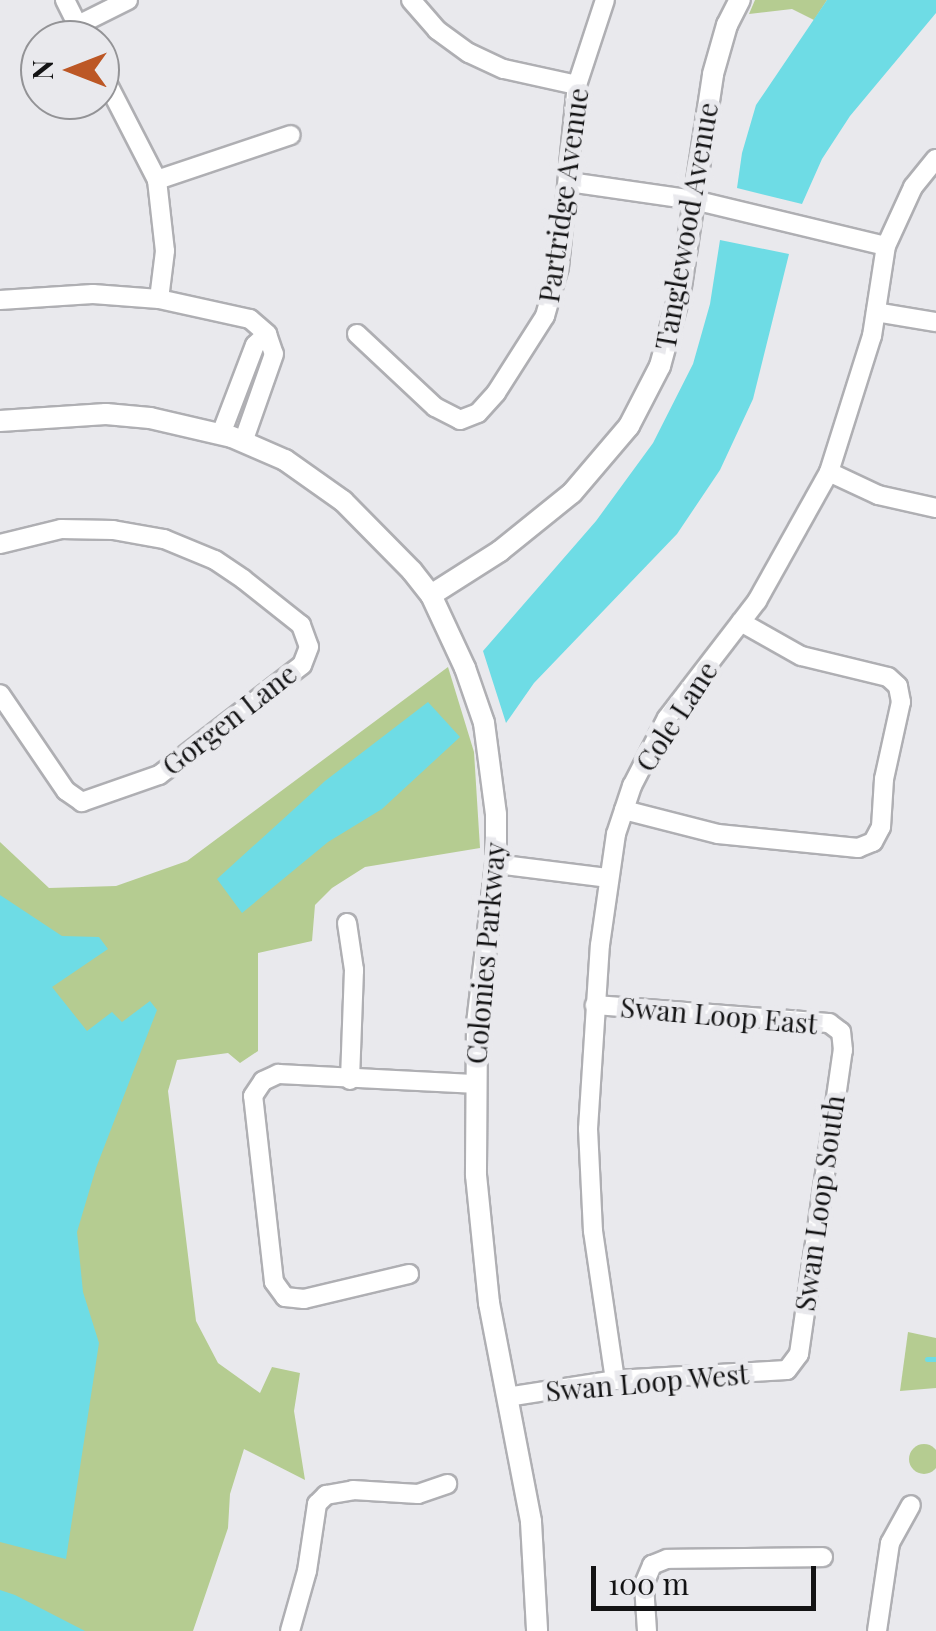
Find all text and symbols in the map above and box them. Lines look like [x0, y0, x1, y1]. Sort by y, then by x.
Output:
north arrow [20, 20, 120, 120]
text: N [23, 60, 60, 80]
street label: Partridge Avenue [531, 85, 595, 305]
street label: Tanglewood Avenue [648, 99, 724, 353]
street label: Cole Lane [628, 655, 724, 777]
street label: Gorgen Lane [155, 656, 303, 782]
street label: Colonies Parkway [459, 841, 511, 1065]
street label: Swan Loop East [619, 990, 819, 1040]
street label: Swan Loop South [787, 1093, 851, 1313]
street label: Swan Loop West [544, 1356, 750, 1408]
scale bar [596, 1546, 821, 1608]
text: 100 m [608, 1563, 689, 1603]

